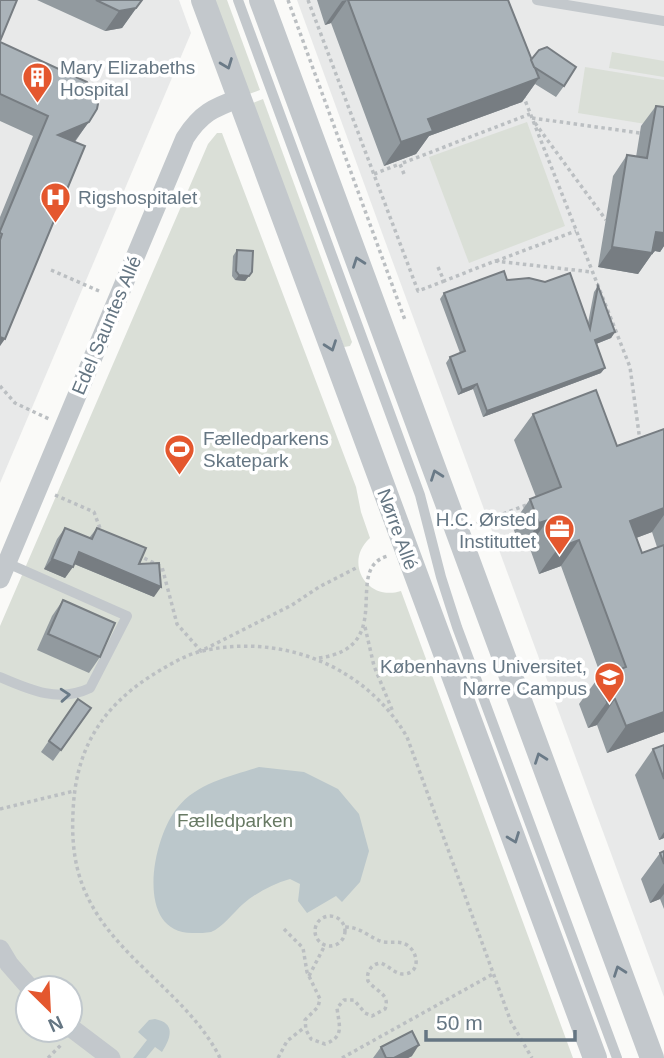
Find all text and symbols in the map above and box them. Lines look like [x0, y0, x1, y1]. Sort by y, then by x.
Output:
place label: Mary Elizabeths Hospital [60, 57, 195, 100]
one-way arrow [219, 57, 233, 69]
building icon: Mary Elizabeths Hospital [20, 61, 54, 105]
hospital icon: Rigshospitalet [38, 180, 72, 224]
place label: Rigshospitalet [78, 187, 198, 208]
street label: Edel Sauntes Allé [68, 253, 145, 398]
one-way arrow [352, 256, 366, 268]
one-way arrow [323, 340, 337, 352]
place label: Fælledparkens Skatepark [203, 428, 329, 471]
sports icon: Fælledparkens Skatepark [163, 432, 197, 476]
one-way arrow [430, 470, 444, 482]
street label: Nørre Allé [373, 486, 422, 572]
place label: H.C. Ørsted Instituttet [436, 509, 537, 552]
office icon: H.C. Ørsted Instituttet [542, 513, 576, 557]
place label: Københavns Universitet, Nørre Campus [380, 656, 587, 699]
school or university icon: Københavns Universitet, Nørre Campus [593, 660, 627, 704]
one-way arrow [60, 688, 71, 703]
one-way arrow [535, 752, 549, 764]
park label: Fælledparken [177, 810, 293, 831]
one-way arrow [506, 831, 520, 844]
one-way arrow [614, 966, 628, 978]
north arrow [14, 974, 84, 1044]
scale bar [426, 998, 575, 1042]
text: 50 m [436, 1011, 483, 1034]
text: N [45, 1012, 66, 1036]

